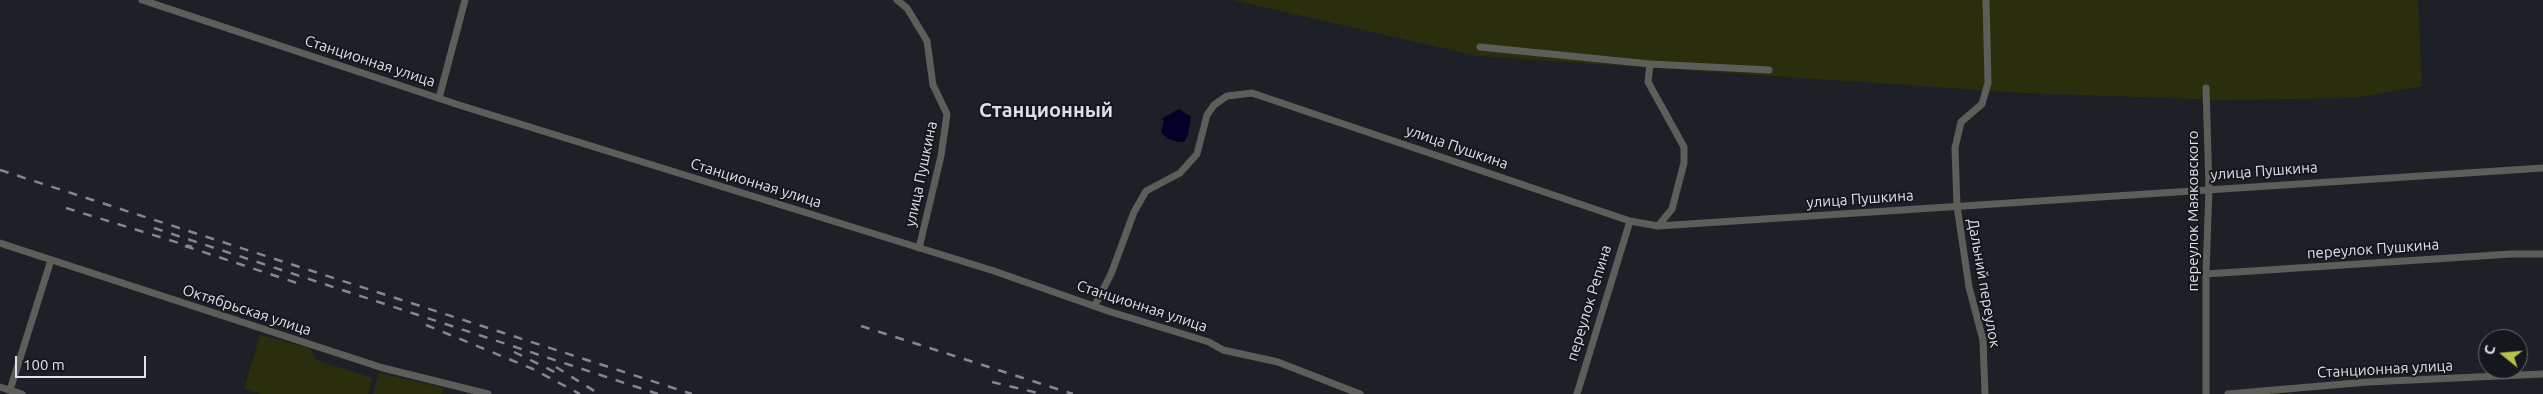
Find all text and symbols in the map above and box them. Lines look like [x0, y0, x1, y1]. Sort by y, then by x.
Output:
street label: Станционная улица [302, 31, 438, 91]
district label: Станционный [979, 98, 1113, 122]
street label: улица Пушкина [901, 120, 941, 228]
street label: улица Пушкина [1403, 121, 1511, 173]
street label: переулок Маяковского [2184, 131, 2202, 291]
street label: Станционная улица [688, 154, 824, 212]
street label: улица Пушкина [2210, 158, 2318, 184]
street label: улица Пушкина [1806, 186, 1914, 212]
street label: Дальний переулок [1964, 217, 2004, 349]
street label: переулок Пушкина [2306, 235, 2440, 263]
street label: переулок Репина [1563, 243, 1615, 363]
street label: Станционная улица [1074, 276, 1210, 336]
street label: Октябрьская улица [180, 281, 314, 339]
north arrow [2478, 329, 2528, 379]
text: С [2481, 343, 2499, 357]
scale bar [18, 346, 149, 378]
text: 100 m [23, 356, 65, 373]
street label: Станционная улица [2317, 356, 2453, 382]

